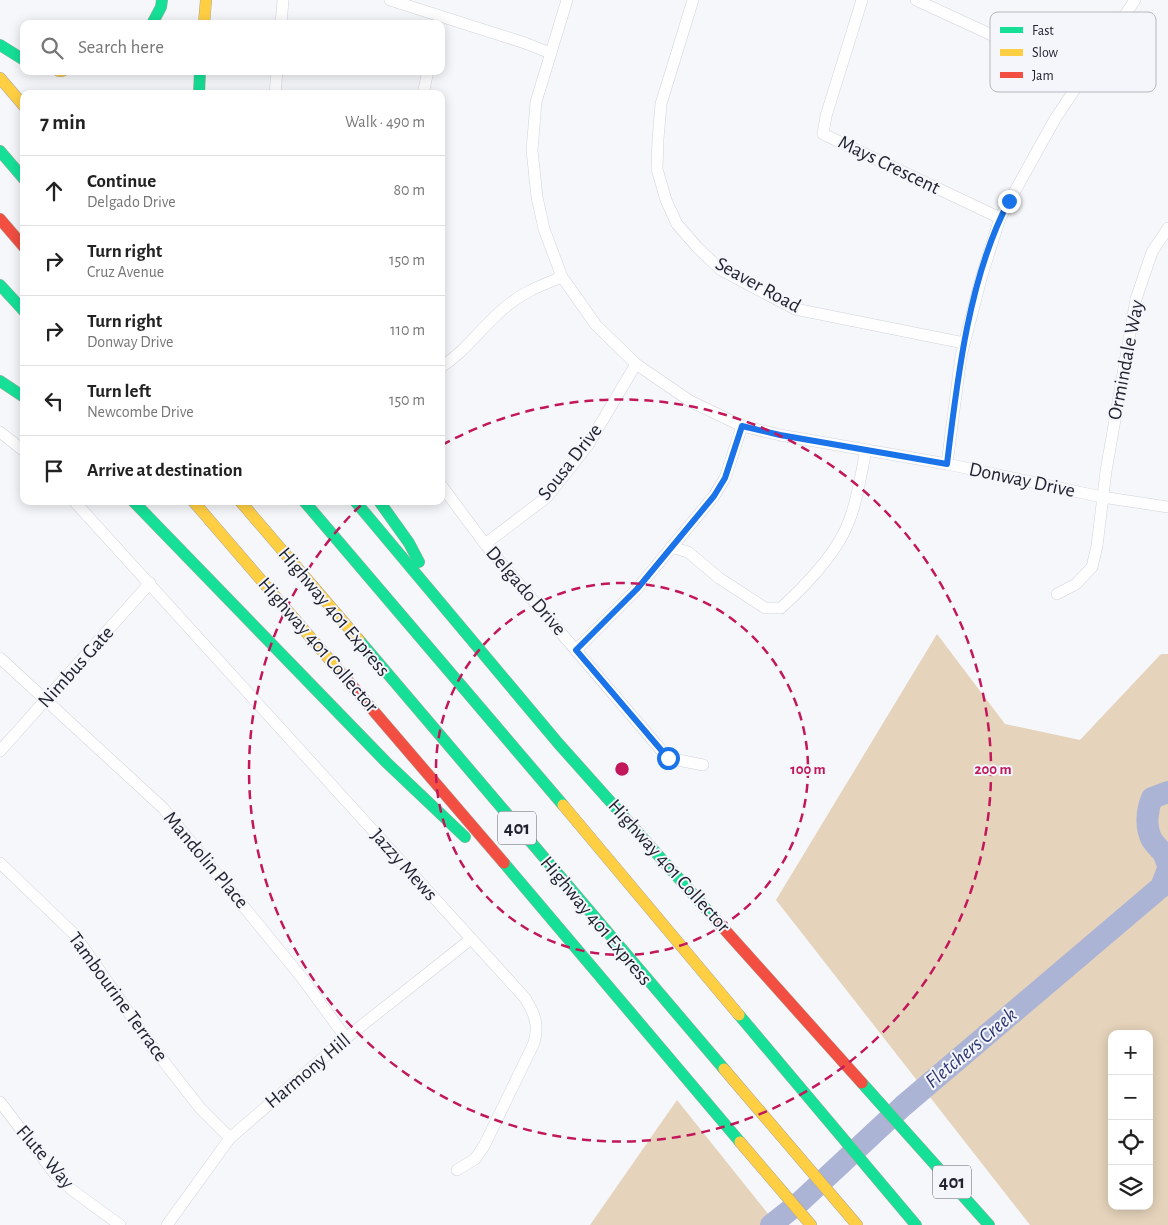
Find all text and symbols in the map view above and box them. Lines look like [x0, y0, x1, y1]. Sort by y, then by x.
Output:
legend [990, 12, 1156, 92]
search box [20, 20, 445, 75]
text: Fast [1032, 24, 1054, 38]
icon: search [38, 34, 66, 62]
text: Search here [78, 38, 164, 57]
text: Slow [1032, 46, 1059, 60]
text: Jam [1032, 69, 1054, 83]
text: 7 min [40, 112, 86, 133]
text: Walk · 490 m [345, 114, 425, 130]
street label: Mays Crescent [835, 132, 944, 198]
text: Continue [87, 172, 156, 191]
icon: ahead [40, 177, 68, 205]
text: 80 m [394, 182, 425, 198]
route end [998, 190, 1021, 213]
text: Delgado Drive [87, 194, 176, 210]
text: Turn right [87, 242, 162, 261]
icon: right [40, 247, 68, 275]
text: 150 m [389, 252, 425, 268]
street label: Seaver Road [712, 253, 804, 317]
text: Cruz Avenue [87, 264, 164, 280]
street label: Ormindale Way [1105, 298, 1148, 422]
text: Turn right [87, 312, 162, 331]
icon: right [40, 317, 68, 345]
text: 110 m [390, 322, 425, 338]
text: Donway Drive [87, 334, 173, 350]
text: Turn left [87, 382, 151, 401]
icon: left [40, 387, 68, 415]
text: 150 m [389, 392, 425, 408]
text: Newcombe Drive [87, 404, 194, 420]
street label: Sousa Drive [534, 420, 606, 504]
icon: arrive [40, 457, 68, 485]
street label: Donway Drive [967, 459, 1077, 501]
text: Arrive at destination [87, 461, 243, 480]
street label: Delgado Drive [482, 543, 570, 639]
street label: Highway 401 Express [274, 544, 394, 680]
street label: Highway 401 Collector [254, 574, 382, 717]
street label: Nimbus Gate [34, 622, 118, 712]
route start [657, 747, 680, 770]
centre of rings [613, 760, 631, 778]
text: 100 m [790, 762, 826, 777]
text: 200 m [974, 762, 1012, 777]
street label: Highway 401 Collector [604, 796, 734, 937]
street label: Mandolin Place [160, 808, 252, 912]
road number: 401 [498, 811, 536, 844]
street label: Jazzy Mews [367, 825, 441, 905]
street label: Highway 401 Express [536, 853, 656, 989]
street label: Tambourine Terrace [65, 929, 171, 1065]
water label: Fletchers Creek [921, 1004, 1021, 1092]
street label: Harmony Hill [262, 1030, 354, 1112]
map controls [1108, 1030, 1153, 1210]
button: + [1108, 1030, 1153, 1075]
button: − [1108, 1075, 1153, 1120]
button: locate [1108, 1120, 1153, 1165]
street label: Flute Way [12, 1121, 78, 1193]
button: layers [1108, 1165, 1153, 1210]
road number: 401 [933, 1166, 971, 1198]

